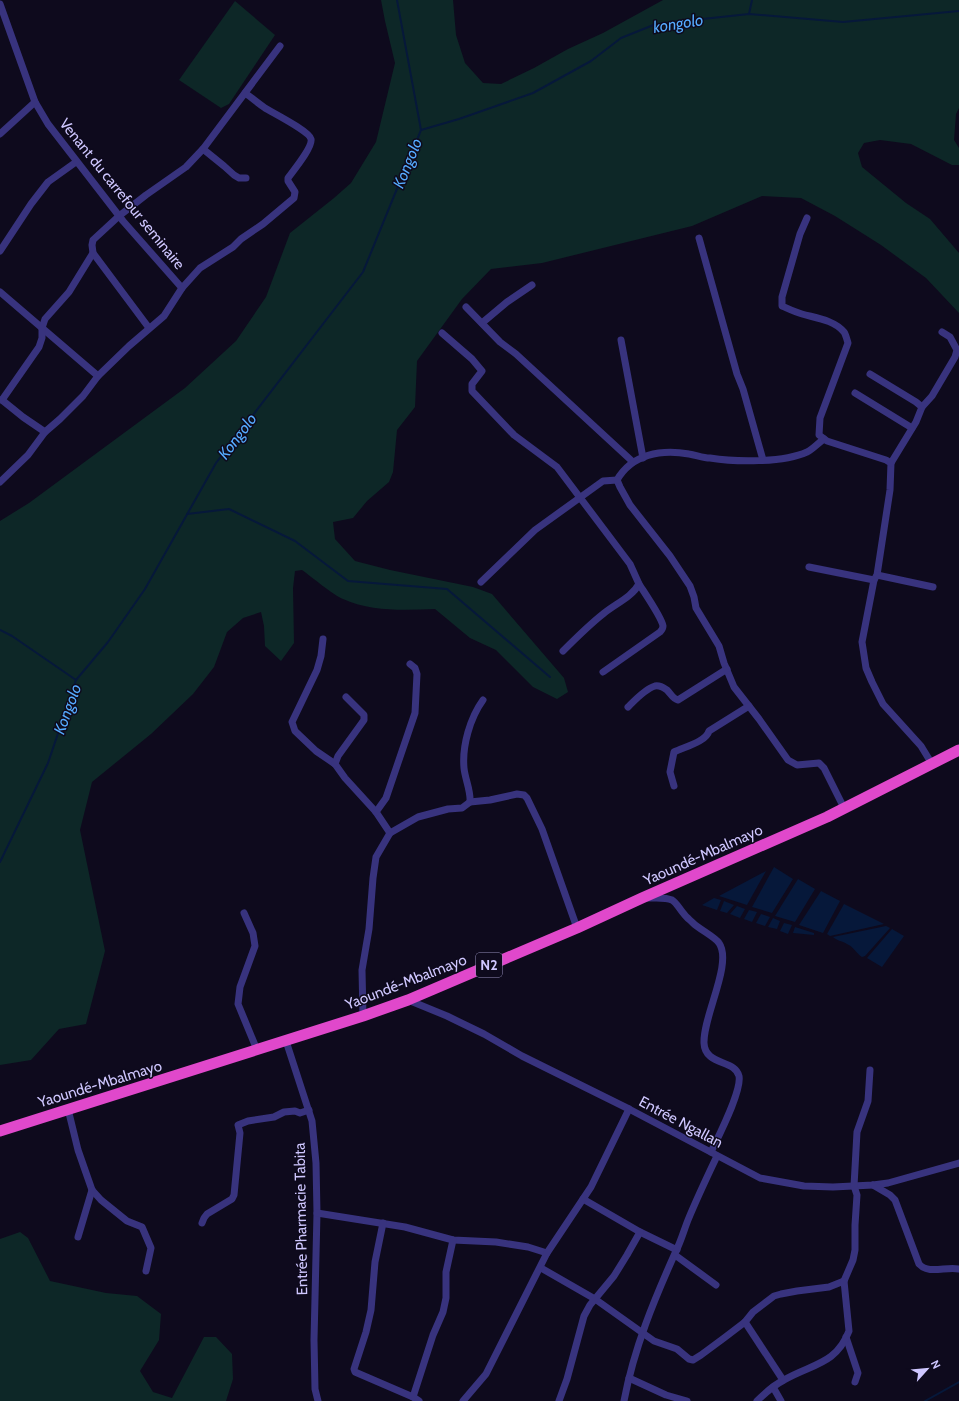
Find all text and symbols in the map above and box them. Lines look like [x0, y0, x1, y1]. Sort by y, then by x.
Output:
water label: kongolo [652, 10, 705, 37]
street label: Venant du carrefour seminaire [56, 115, 189, 273]
water label: Kongolo [389, 135, 426, 191]
water label: Kongolo [214, 410, 261, 463]
water label: Kongolo [50, 681, 85, 737]
street label: Yaoundé-Mbalmayo [640, 821, 765, 890]
street label: Yaoundé-Mbalmayo [342, 951, 469, 1014]
road number: N2 [476, 953, 502, 977]
street label: Yaoundé-Mbalmayo [35, 1057, 164, 1112]
street label: Entrée Ngallan [636, 1092, 726, 1152]
street label: Entrée Pharmacie Tabita [291, 1142, 311, 1296]
north arrow [907, 1349, 947, 1389]
text: N [928, 1358, 944, 1371]

